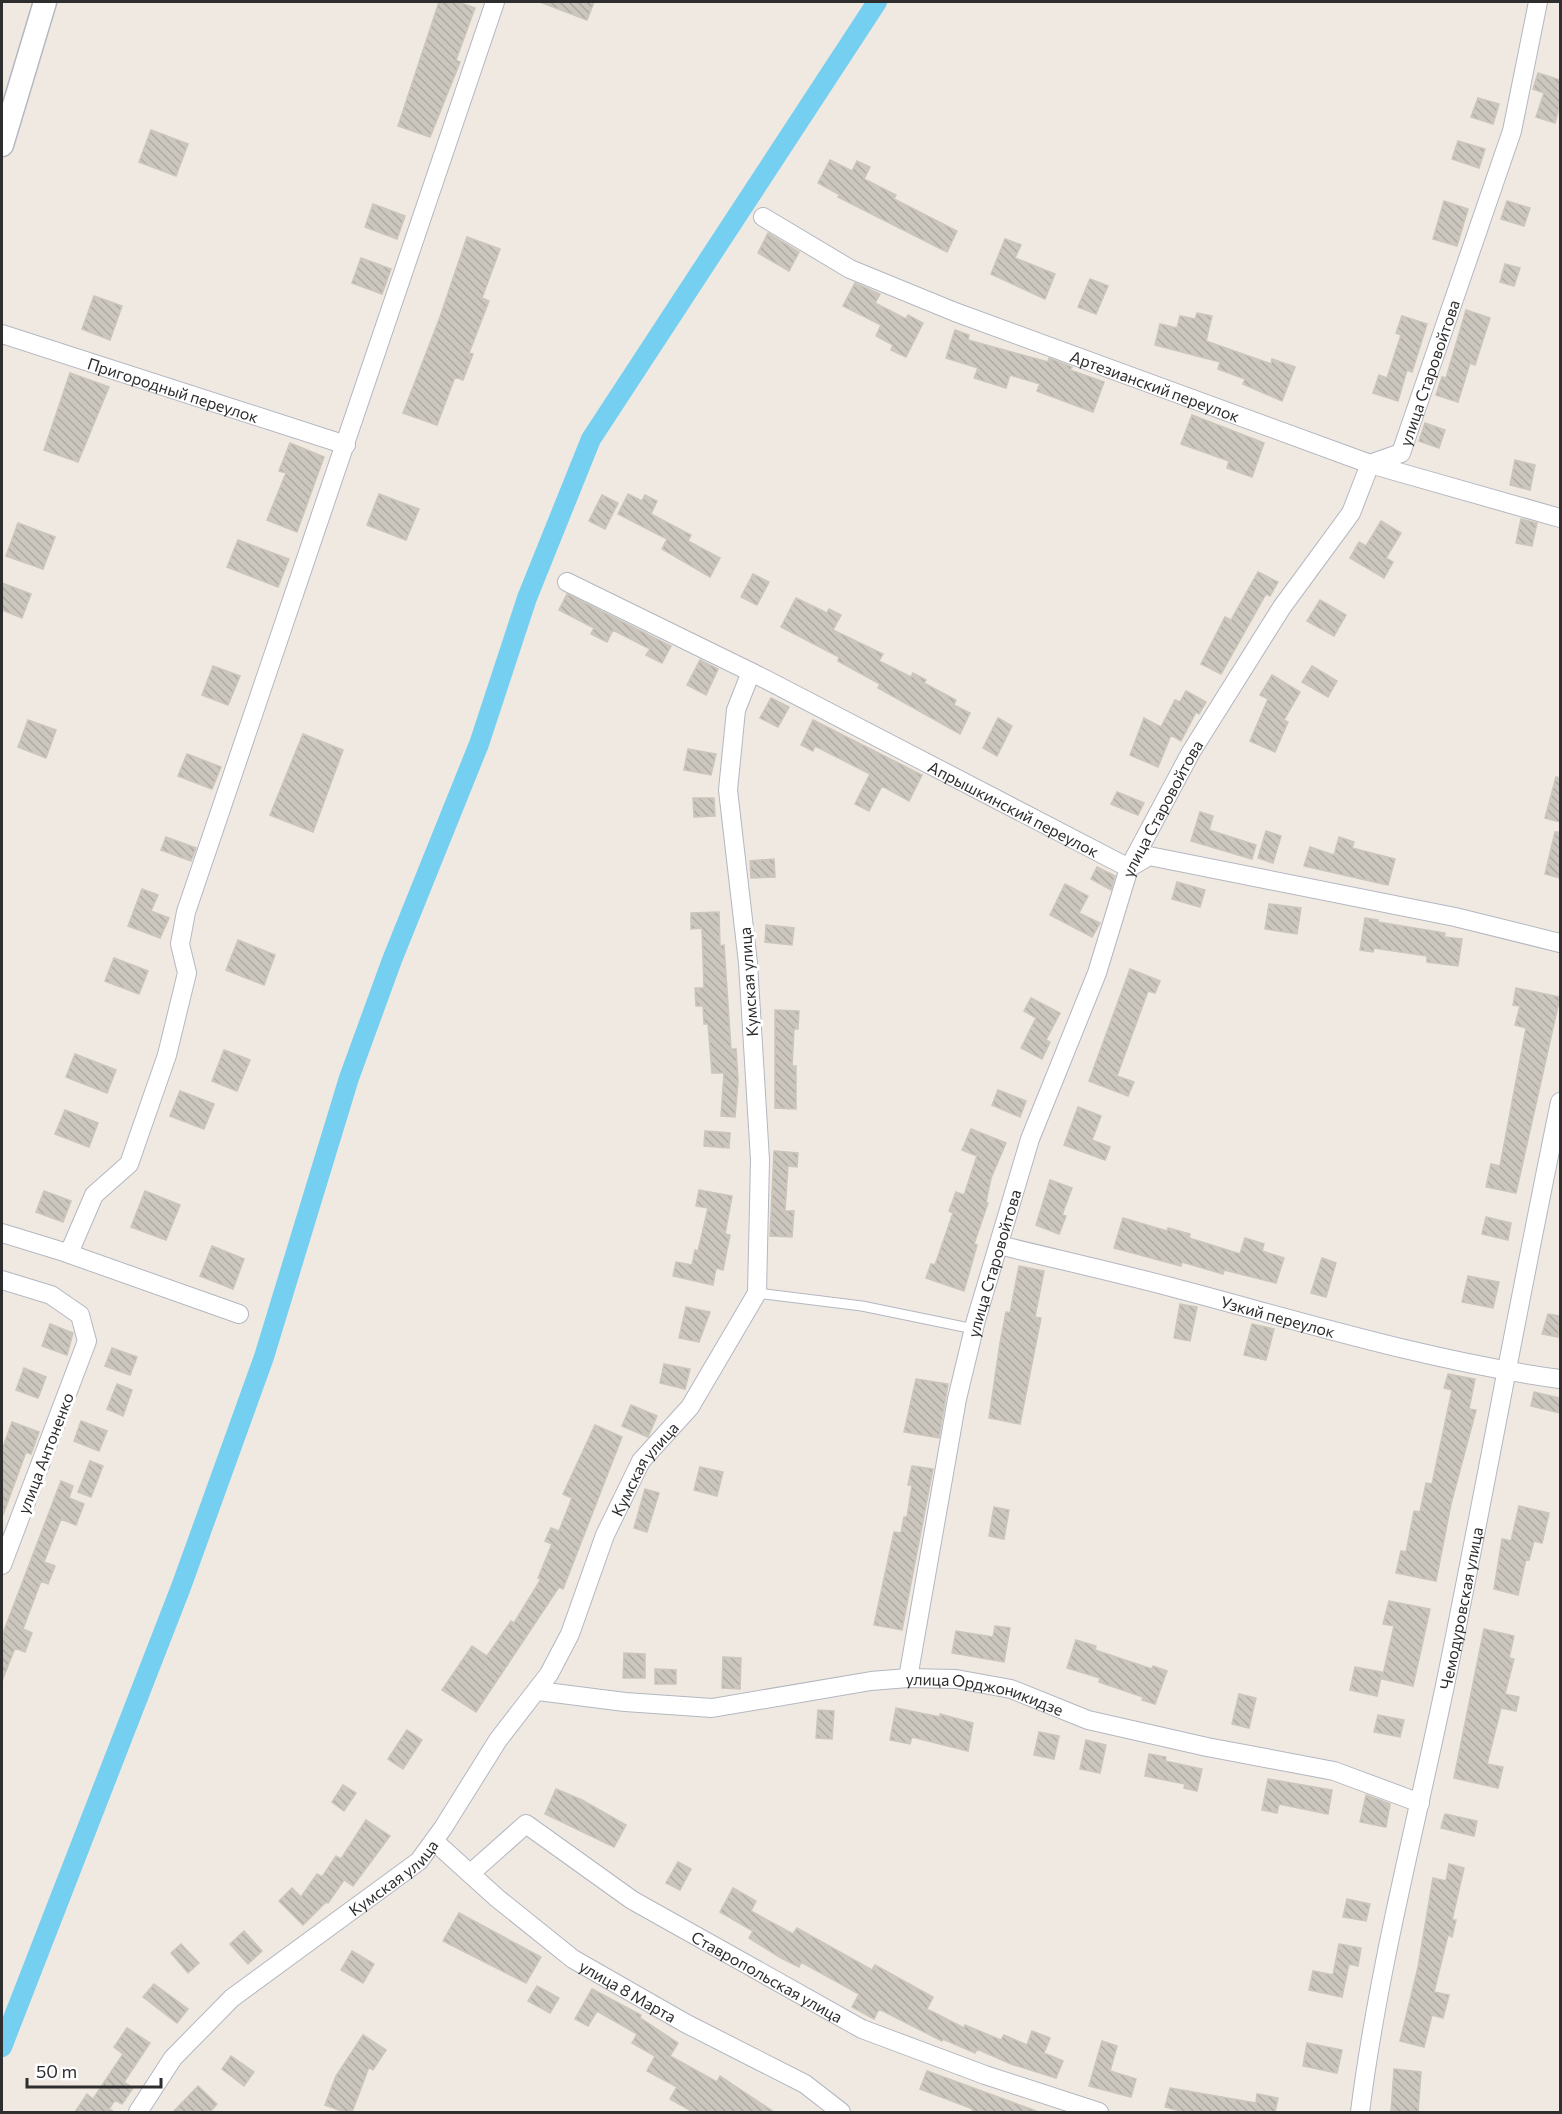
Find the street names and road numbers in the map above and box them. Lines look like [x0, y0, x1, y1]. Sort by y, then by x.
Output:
street label: улица Старовойтова [1395, 297, 1463, 448]
street label: Артезианский переулок [1068, 346, 1243, 425]
street label: Пригородный переулок [85, 353, 262, 426]
street label: улица Старовойтова [1117, 736, 1206, 879]
street label: Апрышкинский переулок [925, 756, 1103, 861]
street label: Кумская улица [735, 927, 761, 1037]
street label: улица Старовойтова [963, 1187, 1024, 1339]
street label: Узкий переулок [1219, 1291, 1338, 1341]
street label: улица Антоненко [13, 1390, 77, 1516]
street label: Кумская улица [606, 1417, 682, 1519]
street label: Чемодуровская улица [1435, 1525, 1486, 1691]
street label: улица Орджоникидзе [905, 1668, 1066, 1719]
street label: Кумская улица [345, 1836, 441, 1919]
street label: Ставропольская улица [689, 1926, 846, 2026]
street label: улица 8 Марта [577, 1955, 680, 2026]

